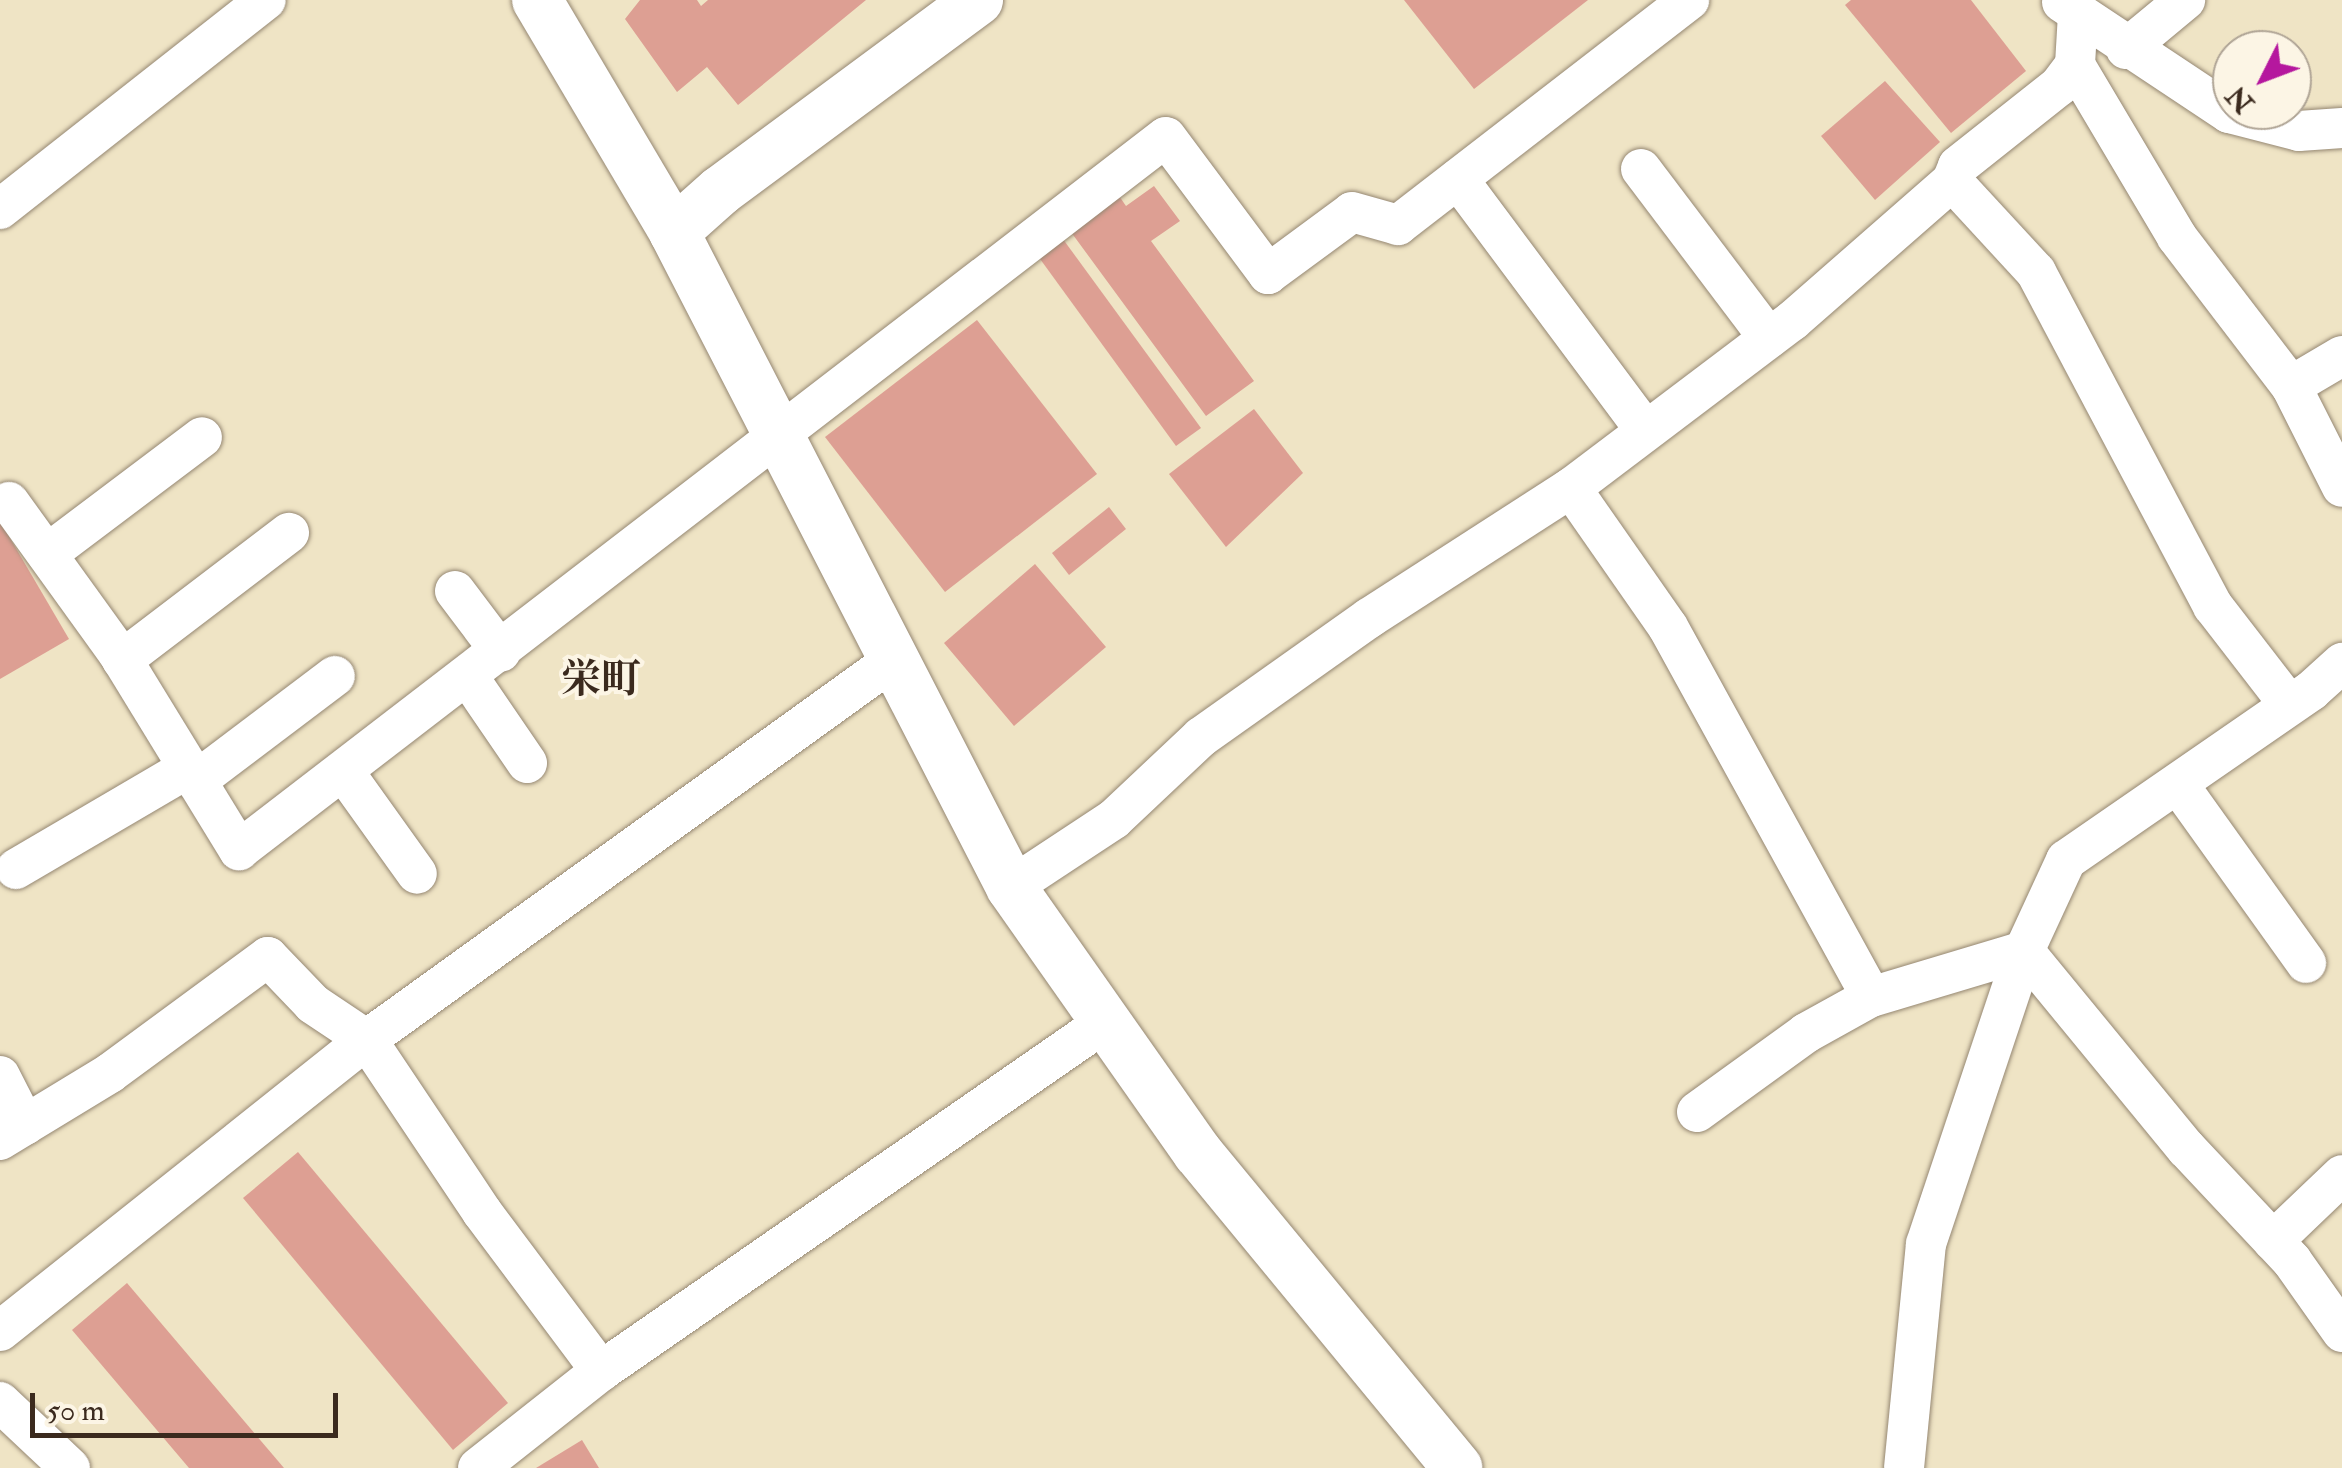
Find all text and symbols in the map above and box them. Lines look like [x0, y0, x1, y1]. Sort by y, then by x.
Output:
north arrow [2212, 30, 2312, 130]
text: N [2219, 78, 2262, 120]
district label: 栄町 [561, 656, 641, 704]
scale bar [35, 1373, 342, 1435]
text: 50 m [47, 1392, 105, 1429]

